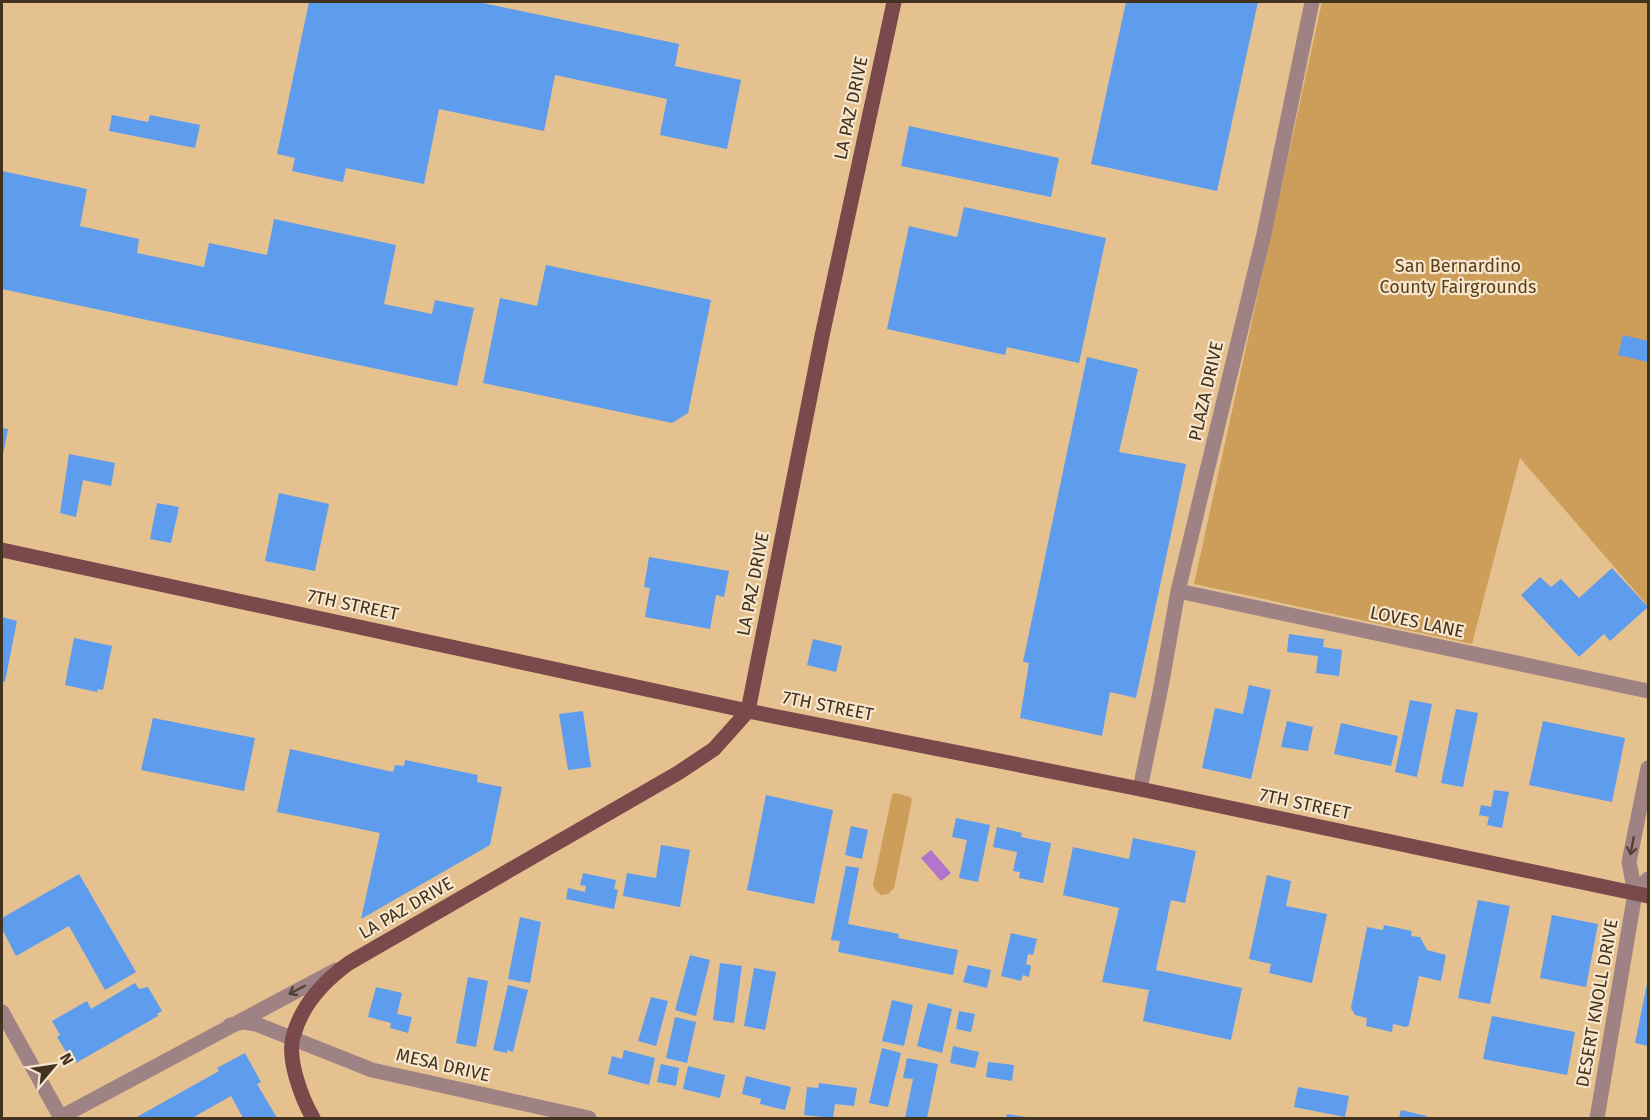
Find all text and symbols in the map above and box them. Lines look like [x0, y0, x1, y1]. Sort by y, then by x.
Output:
street label: LA PAZ DRIVE [829, 54, 873, 162]
park label: San Bernardino County Fairgrounds [1379, 255, 1537, 298]
street label: PLAZA DRIVE [1184, 339, 1228, 443]
street label: LA PAZ DRIVE [732, 530, 774, 638]
street label: 7TH STREET [305, 585, 401, 626]
street label: LOVES LANE [1368, 601, 1466, 643]
street label: 7TH STREET [781, 686, 876, 726]
street label: 7TH STREET [1257, 784, 1353, 825]
one-way arrow [1626, 836, 1638, 855]
street label: LA PAZ DRIVE [355, 872, 457, 944]
street label: DESERT KNOLL DRIVE [1571, 917, 1623, 1089]
one-way arrow [289, 985, 307, 996]
north arrow [24, 1036, 84, 1096]
street label: MESA DRIVE [394, 1044, 492, 1086]
text: N [56, 1050, 78, 1068]

